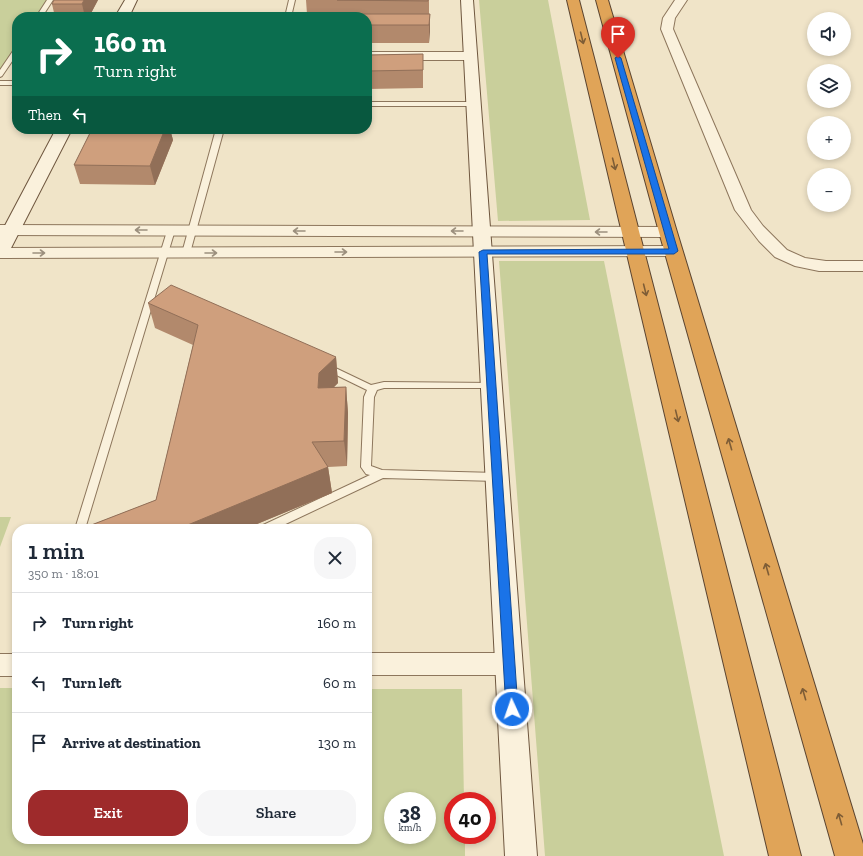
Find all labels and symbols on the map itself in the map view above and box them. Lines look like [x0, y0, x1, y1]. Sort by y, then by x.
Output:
pin [601, 17, 635, 58]
one-way arrow [579, 31, 587, 44]
one-way arrow [611, 157, 618, 170]
one-way arrow [135, 226, 148, 234]
one-way arrow [293, 227, 306, 235]
one-way arrow [451, 227, 464, 235]
one-way arrow [595, 228, 608, 236]
one-way arrow [334, 248, 347, 256]
one-way arrow [32, 249, 45, 257]
one-way arrow [204, 249, 217, 256]
one-way arrow [642, 283, 650, 296]
one-way arrow [674, 409, 681, 422]
one-way arrow [726, 438, 733, 451]
one-way arrow [763, 563, 770, 576]
position arrow [491, 688, 533, 730]
one-way arrow [800, 688, 807, 701]
speed limit sign: 40 [444, 792, 496, 844]
one-way arrow [836, 812, 843, 825]

